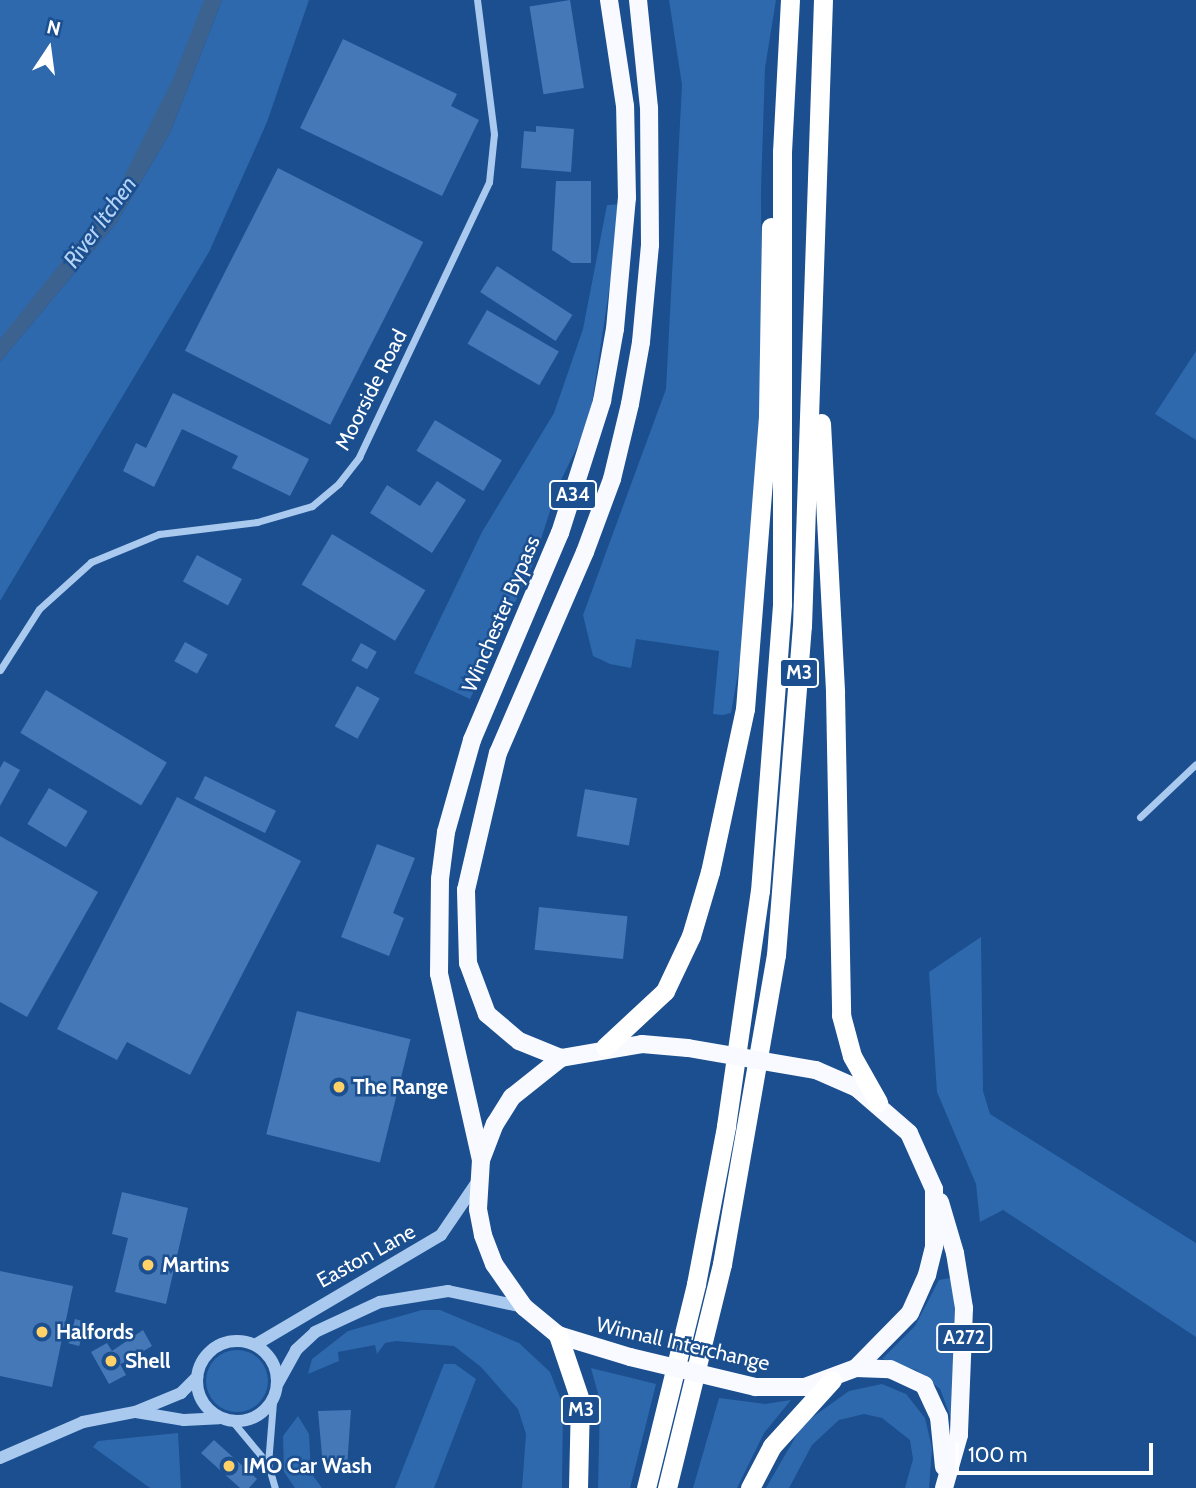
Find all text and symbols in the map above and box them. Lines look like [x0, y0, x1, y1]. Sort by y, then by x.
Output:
north arrow [14, 14, 84, 84]
text: N [45, 15, 63, 41]
water label: River Itchen [58, 171, 142, 273]
street label: Moorside Road [330, 325, 412, 455]
road number: A34 [548, 480, 598, 510]
street label: Winchester Bypass [457, 532, 545, 696]
road number: M3 [778, 658, 820, 688]
place label: The Range [353, 1074, 448, 1100]
marker: The Range [331, 1079, 347, 1095]
street label: Easton Lane [312, 1219, 420, 1293]
place label: Martins [162, 1252, 229, 1278]
marker: Martins [140, 1257, 156, 1273]
street label: Winnall Interchange [594, 1312, 772, 1376]
place label: Halfords [56, 1319, 134, 1345]
road number: A272 [936, 1322, 992, 1354]
marker: Halfords [34, 1324, 50, 1340]
place label: Shell [125, 1348, 170, 1374]
marker: Shell [103, 1353, 119, 1369]
road number: M3 [560, 1394, 602, 1426]
scale bar [958, 1428, 1156, 1472]
text: 100 m [968, 1442, 1027, 1467]
place label: IMO Car Wash [243, 1453, 372, 1479]
marker: IMO Car Wash [221, 1458, 237, 1474]

